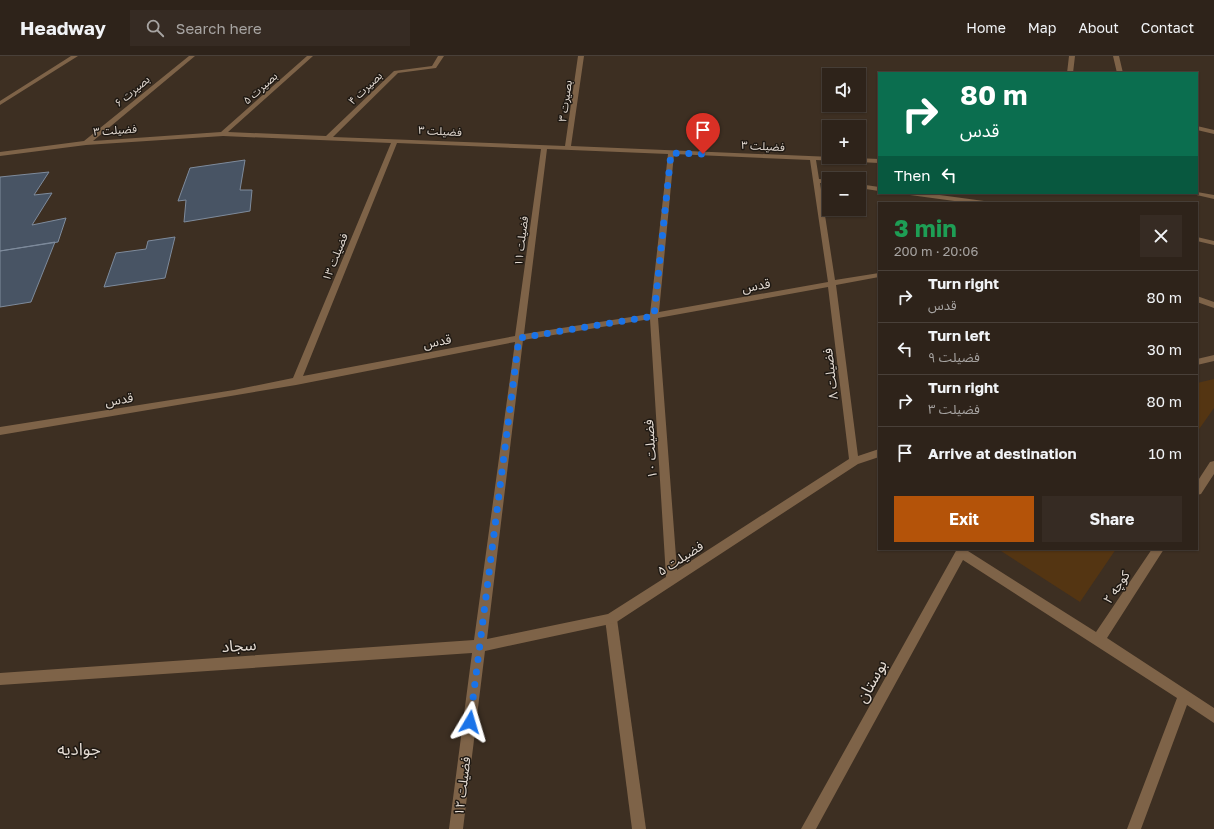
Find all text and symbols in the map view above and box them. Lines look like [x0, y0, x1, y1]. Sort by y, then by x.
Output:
search box [130, 10, 410, 46]
text: Headway [20, 16, 106, 39]
icon: search [144, 17, 166, 39]
text: Search here [176, 19, 262, 37]
text: Home [966, 19, 1006, 36]
text: Map [1028, 19, 1056, 36]
text: About [1078, 19, 1119, 36]
text: Contact [1141, 19, 1194, 36]
street label: بصیرت ۴ [345, 68, 385, 108]
map controls [822, 68, 866, 216]
button: sound [822, 68, 866, 112]
street label: بصیرت ۵ [240, 69, 280, 107]
street label: بصیرت ۶ [111, 72, 153, 110]
text: 80 m [960, 78, 1028, 111]
street label: بصیرت ۳ [555, 79, 575, 123]
icon: right [894, 88, 946, 140]
pin [686, 113, 720, 154]
icon: arrive [692, 119, 714, 141]
text: قدس [960, 119, 999, 141]
button: + [822, 120, 866, 164]
street label: فضیلت ۳ [93, 121, 137, 139]
street label: فضیلت ۳ [418, 123, 462, 139]
street label: فضیلت ۳ [741, 138, 785, 154]
icon: left [938, 164, 960, 186]
text: Then [894, 166, 930, 184]
button: − [822, 172, 866, 216]
text: 3 min [894, 213, 957, 242]
street label: فضیلت ۱۱ [511, 215, 531, 267]
button: close [1140, 215, 1182, 257]
street label: فضیلت ۱۳ [319, 231, 351, 283]
text: 200 m · 20:06 [894, 243, 978, 259]
text: Turn right [928, 274, 999, 292]
street label: قدس [741, 275, 772, 296]
icon: right [894, 286, 916, 308]
text: 80 m [1147, 288, 1182, 306]
text: قدس [928, 297, 956, 313]
text: Turn left [928, 326, 990, 344]
street label: قدس [422, 330, 453, 353]
icon: left [894, 338, 916, 360]
text: 30 m [1147, 340, 1182, 358]
street label: فضیلت ۸ [819, 347, 841, 401]
text: فضیلت ۹ [928, 349, 980, 365]
text: Turn right [928, 378, 999, 396]
street label: قدس [104, 389, 135, 410]
icon: right [894, 390, 916, 412]
text: 80 m [1147, 392, 1182, 410]
text: فضیلت ۳ [928, 401, 980, 417]
street label: فضیلت ۱۰ [640, 419, 660, 479]
icon: arrive [894, 442, 916, 464]
text: Arrive at destination [928, 444, 1077, 462]
text: 10 m [1148, 444, 1182, 462]
button: Exit [894, 496, 1034, 542]
button: Share [1042, 496, 1182, 542]
street label: فضیلت ۵ [654, 537, 706, 579]
street label: کوچه ۲ [1099, 567, 1135, 608]
street label: سجاد [221, 634, 257, 656]
street label: بوستان [851, 656, 891, 706]
position arrow [449, 701, 491, 743]
district label: جوادیه [57, 738, 101, 759]
street label: فضیلت ۱۲ [450, 755, 474, 816]

